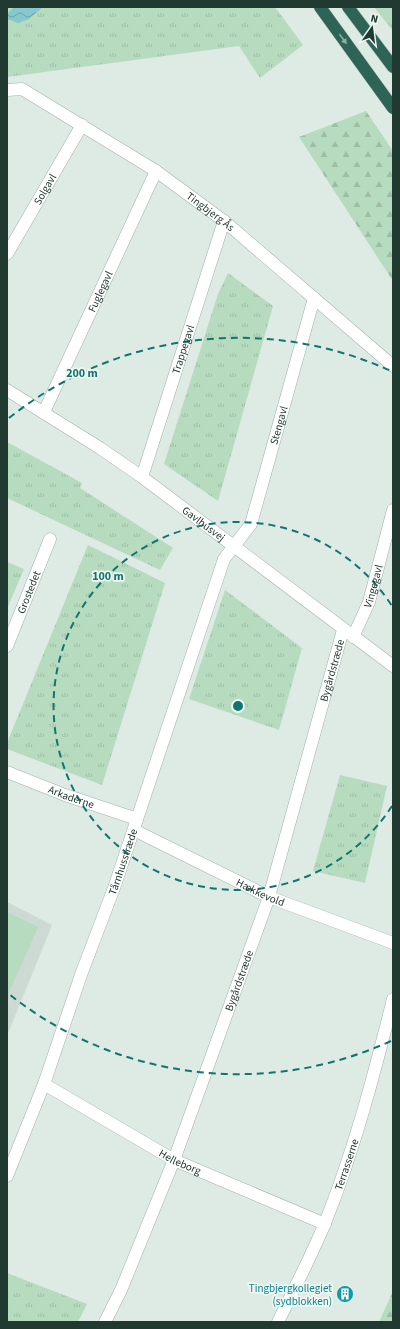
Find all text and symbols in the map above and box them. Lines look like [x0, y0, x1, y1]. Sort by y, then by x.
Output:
north arrow [352, 8, 392, 48]
text: N [369, 11, 380, 27]
one-way arrow [339, 33, 347, 44]
street label: Solgavl [30, 171, 60, 207]
street label: Tingbjerg Ås [183, 188, 238, 235]
street label: Fuglegavl [84, 268, 116, 314]
street label: Trappegavl [168, 323, 198, 376]
text: 200 m [66, 365, 98, 382]
street label: Stengavl [266, 404, 291, 446]
street label: Gavlhusvej [179, 502, 228, 545]
street label: Vingegavl [360, 563, 386, 610]
street label: Grostedet [13, 568, 44, 616]
text: 100 m [92, 568, 124, 585]
street label: Bygårdstræde [316, 637, 348, 703]
centre of rings [231, 699, 245, 713]
street label: Arkaderne [46, 782, 97, 812]
street label: Tårnhusstræde [105, 826, 141, 897]
street label: Hækkevold [234, 874, 287, 910]
street label: Bygårdstræde [221, 947, 257, 1013]
street label: Terrasserne [331, 1136, 362, 1192]
street label: Helleborg [156, 1145, 204, 1178]
place label: Tingbjergkollegiet (sydblokken) [249, 1281, 332, 1309]
building icon: Tingbjergkollegiet (sydblokken) [335, 1284, 355, 1304]

